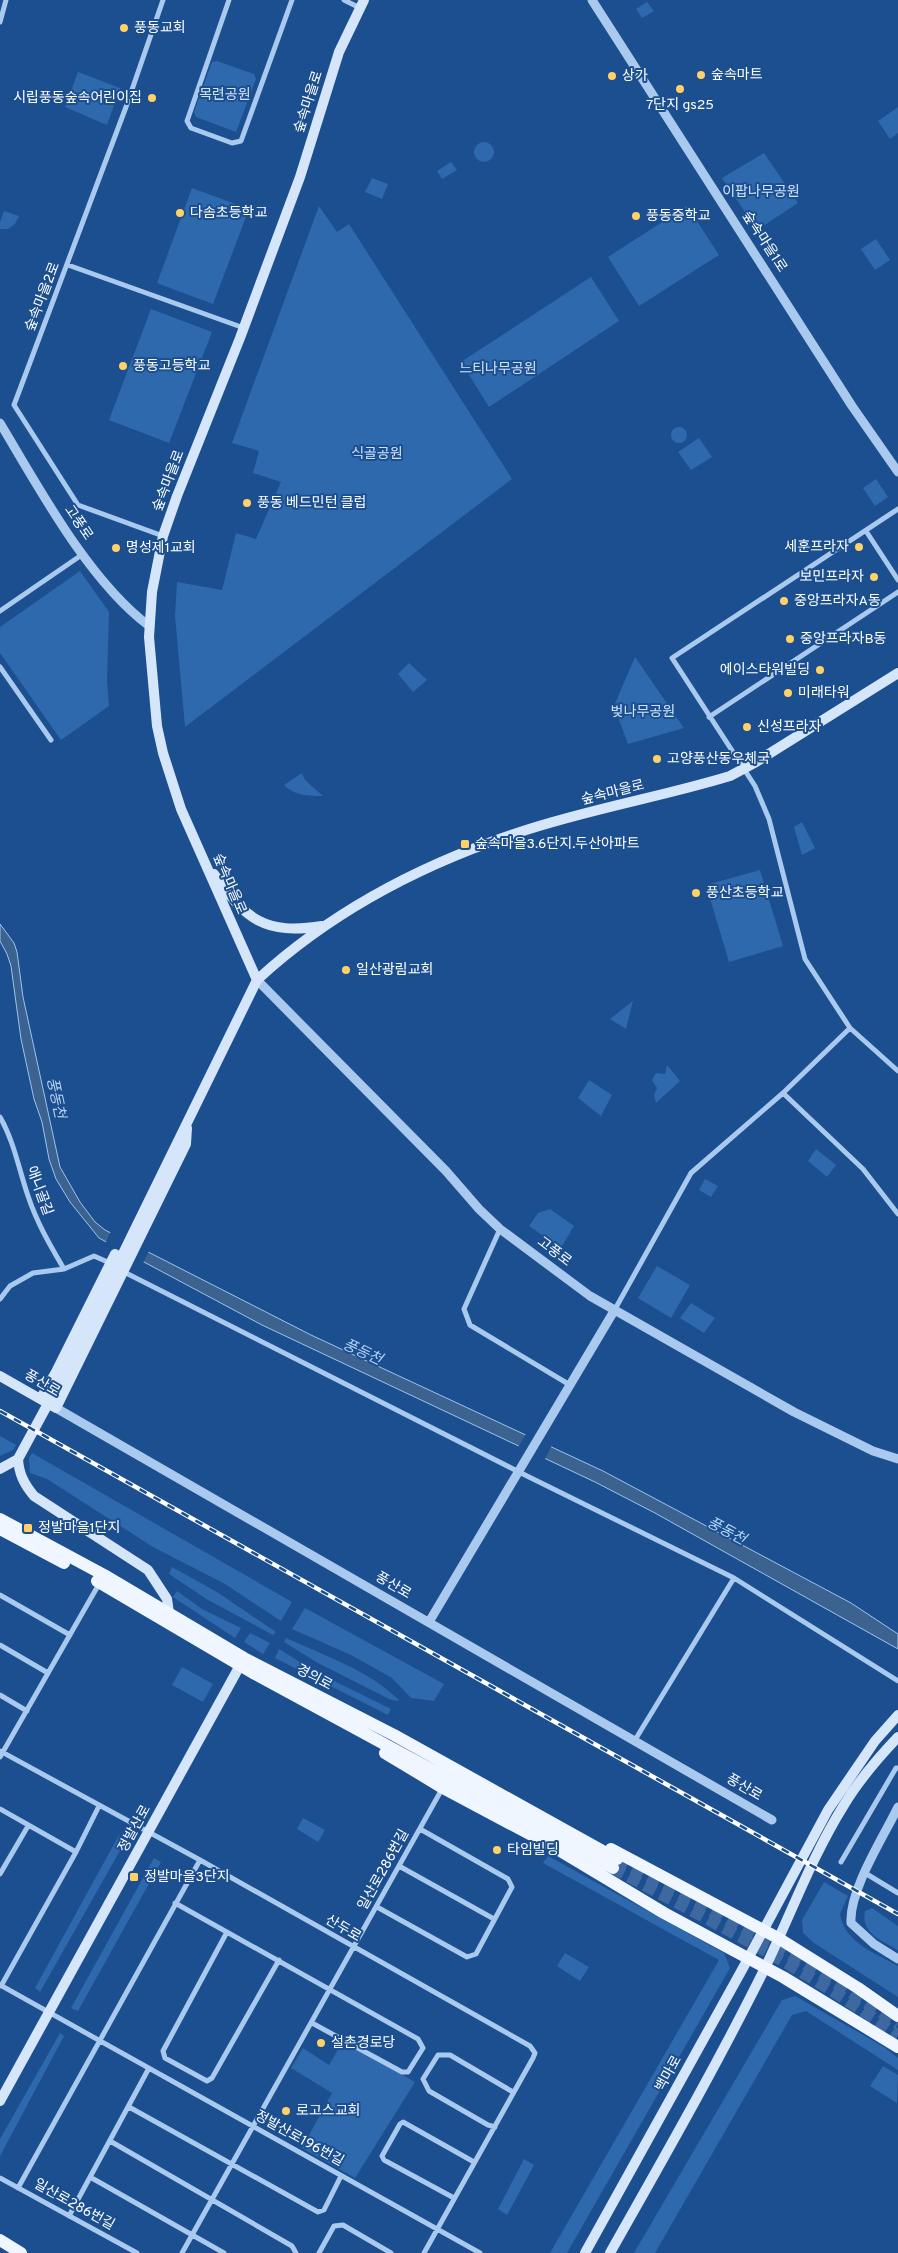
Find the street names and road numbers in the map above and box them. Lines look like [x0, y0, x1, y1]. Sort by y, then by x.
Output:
street label: 숲속마을로 [291, 69, 327, 135]
street label: 숲속마을1로 [738, 208, 790, 276]
street label: 숲속마을2로 [22, 260, 64, 334]
street label: 숲속마을로 [150, 448, 189, 514]
street label: 고풍로 [60, 502, 96, 544]
street label: 숲속마을로 [580, 777, 646, 809]
street label: 숲속마을로 [209, 851, 249, 917]
street label: 애니골길 [22, 1164, 56, 1218]
street label: 고풍로 [533, 1234, 575, 1270]
street label: 풍산로 [21, 1367, 63, 1401]
street label: 풍산로 [372, 1569, 414, 1603]
street label: 경의로 [293, 1661, 335, 1695]
street label: 풍산로 [723, 1771, 765, 1805]
street label: 정발산로 [115, 1802, 155, 1856]
street label: 일산로286번길 [355, 1827, 413, 1913]
street label: 산두로 [322, 1912, 364, 1946]
street label: 백마로 [652, 2053, 686, 2095]
street label: 정발산로196번길 [251, 2108, 347, 2170]
street label: 일산로286번길 [31, 2176, 117, 2234]

